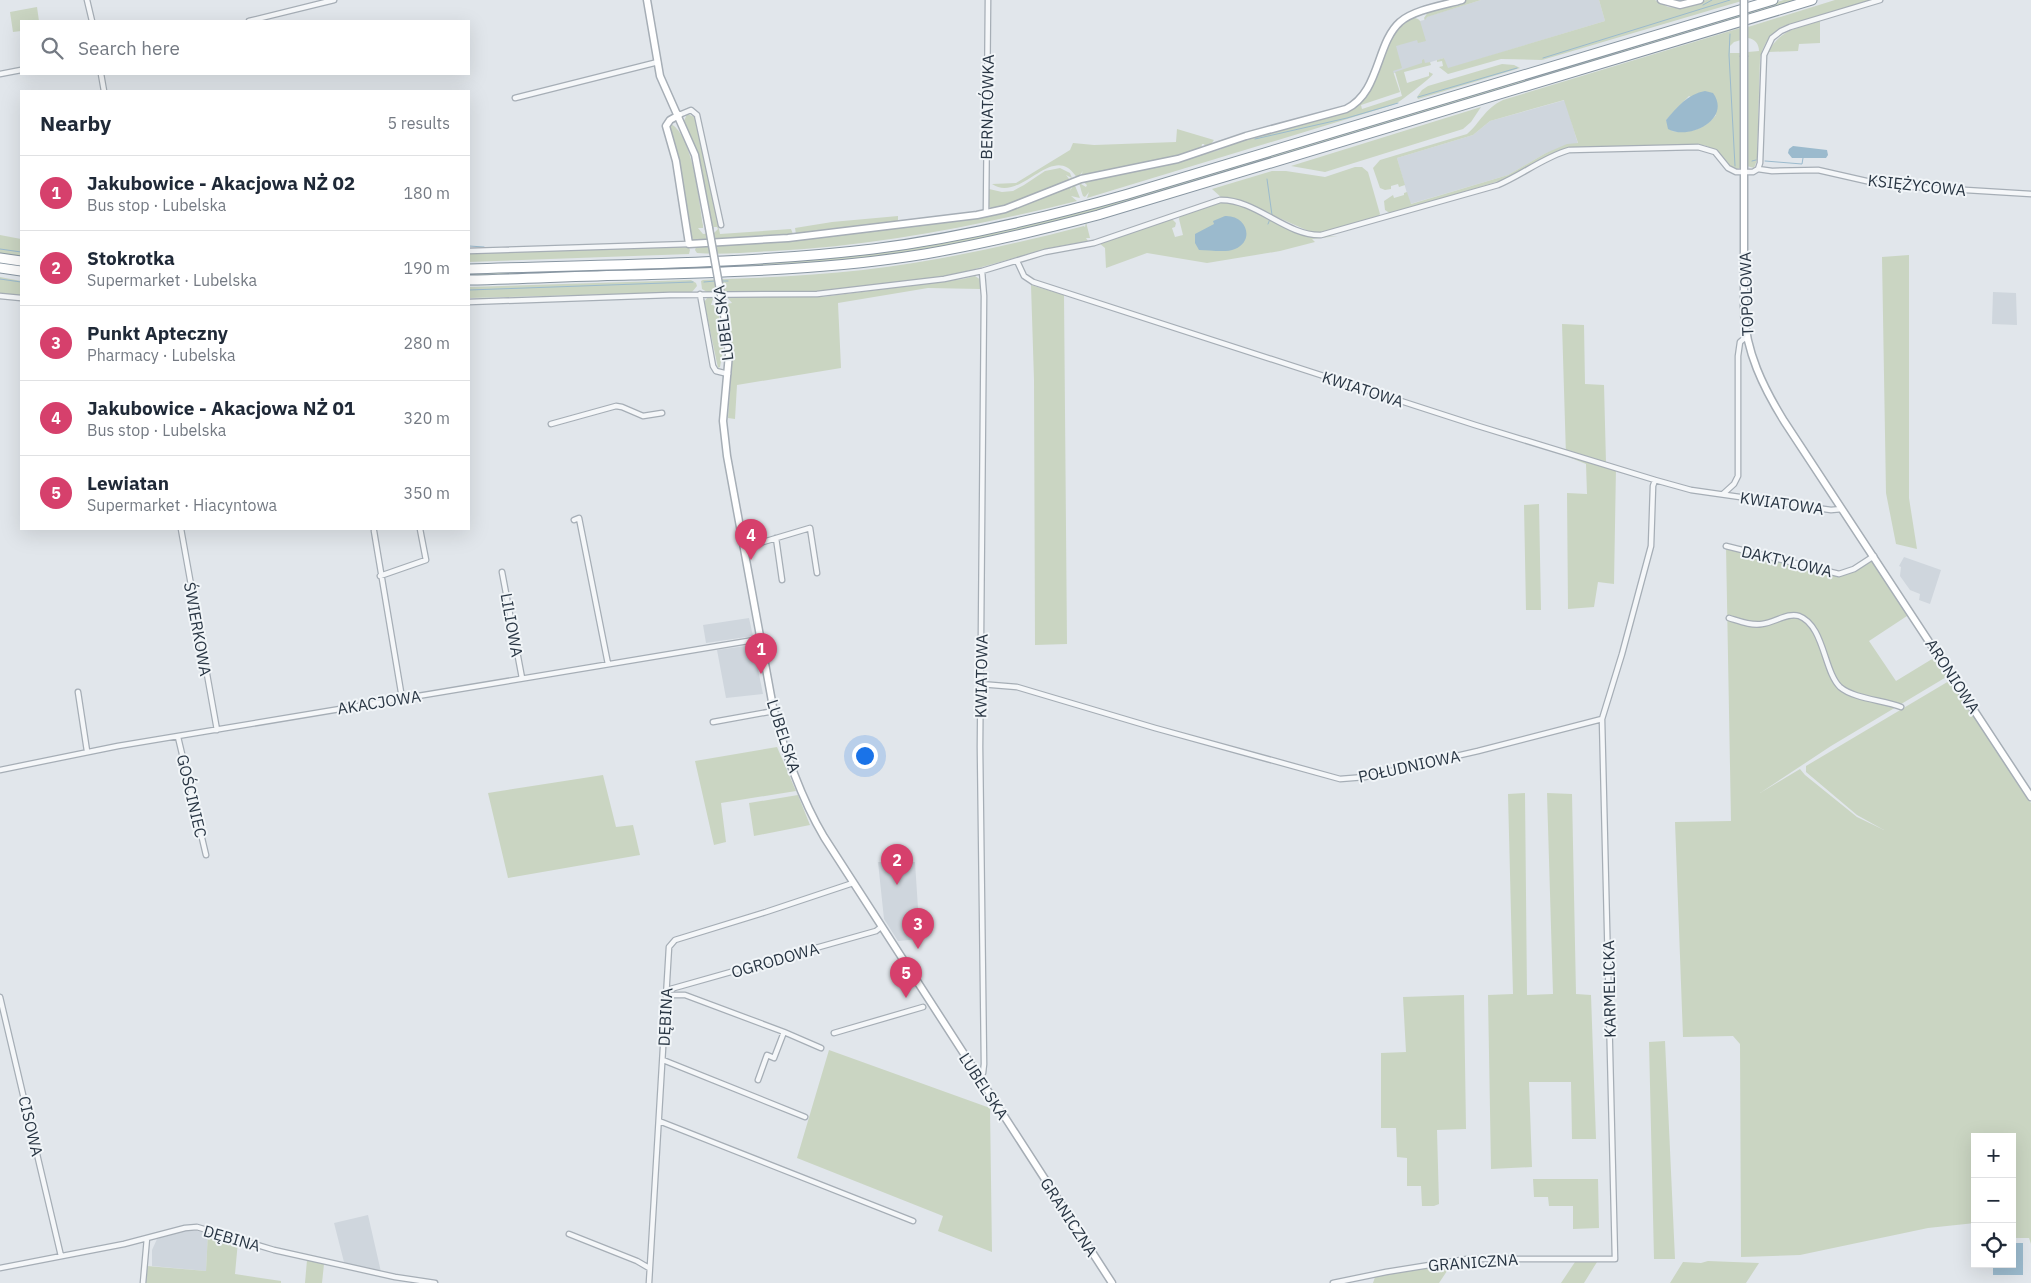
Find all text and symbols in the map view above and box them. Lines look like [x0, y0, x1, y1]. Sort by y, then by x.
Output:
search box [20, 20, 470, 75]
icon: search [38, 34, 66, 62]
text: Search here [78, 36, 180, 60]
street label: BERNATÓWKA [975, 54, 998, 160]
text: Nearby [40, 109, 111, 137]
text: 5 results [387, 113, 450, 133]
street label: KSIĘŻYCOWA [1867, 170, 1967, 200]
text: Jakubowice - Akacjowa NŻ 02 [87, 171, 355, 195]
text: 1 [51, 183, 61, 203]
text: 180 m [403, 183, 450, 203]
text: Bus stop · Lubelska [87, 195, 226, 215]
text: Stokrotka [87, 246, 175, 270]
street label: TOPOLOWA [1735, 251, 1757, 337]
text: 2 [51, 258, 61, 278]
text: 190 m [403, 258, 450, 278]
text: Supermarket · Lubelska [87, 270, 257, 290]
street label: LUBELSKA [708, 284, 738, 362]
text: Punkt Apteczny [87, 321, 228, 345]
text: 3 [51, 333, 61, 353]
text: 280 m [403, 333, 450, 353]
text: Pharmacy · Lubelska [87, 345, 236, 365]
street label: KWIATOWA [1320, 366, 1406, 412]
text: Jakubowice - Akacjowa NŻ 01 [87, 396, 355, 420]
text: 4 [51, 408, 61, 428]
text: 320 m [403, 408, 450, 428]
text: Bus stop · Lubelska [87, 420, 226, 440]
text: Lewiatan [87, 471, 169, 495]
text: 5 [51, 483, 61, 503]
text: 350 m [403, 483, 450, 503]
street label: KWIATOWA [1739, 487, 1825, 519]
text: Supermarket · Hiacyntowa [87, 495, 277, 515]
pin: 4 [735, 519, 767, 560]
street label: DAKTYLOWA [1740, 541, 1834, 581]
street label: ŚWIERKOWA [180, 580, 217, 678]
street label: LILIOWA [497, 591, 527, 659]
pin: 1 [745, 633, 777, 674]
street label: KWIATOWA [970, 634, 992, 718]
street label: ARONIOWA [1921, 635, 1985, 717]
street label: AKACJOWA [336, 686, 422, 718]
street label: LUBELSKA [763, 697, 805, 775]
your location [852, 743, 878, 769]
street label: POŁUDNIOWA [1356, 745, 1462, 787]
street label: GOŚCINIEC [173, 752, 212, 840]
pin: 2 [881, 844, 913, 885]
pin: 3 [902, 908, 934, 949]
street label: OGRODOWA [729, 938, 821, 982]
street label: KARMELICKA [1598, 940, 1620, 1038]
pin: 5 [890, 957, 922, 998]
street label: DĘBINA [653, 987, 677, 1047]
street label: LUBELSKA [955, 1049, 1013, 1123]
street label: CISOWA [14, 1094, 48, 1158]
map controls [1971, 1133, 2016, 1268]
button: + [1971, 1133, 2016, 1178]
street label: GRANICZNA [1036, 1174, 1102, 1260]
button: − [1971, 1178, 2016, 1223]
street label: DĘBINA [201, 1220, 263, 1256]
button: locate [1971, 1223, 2016, 1268]
street label: GRANICZNA [1427, 1249, 1519, 1275]

